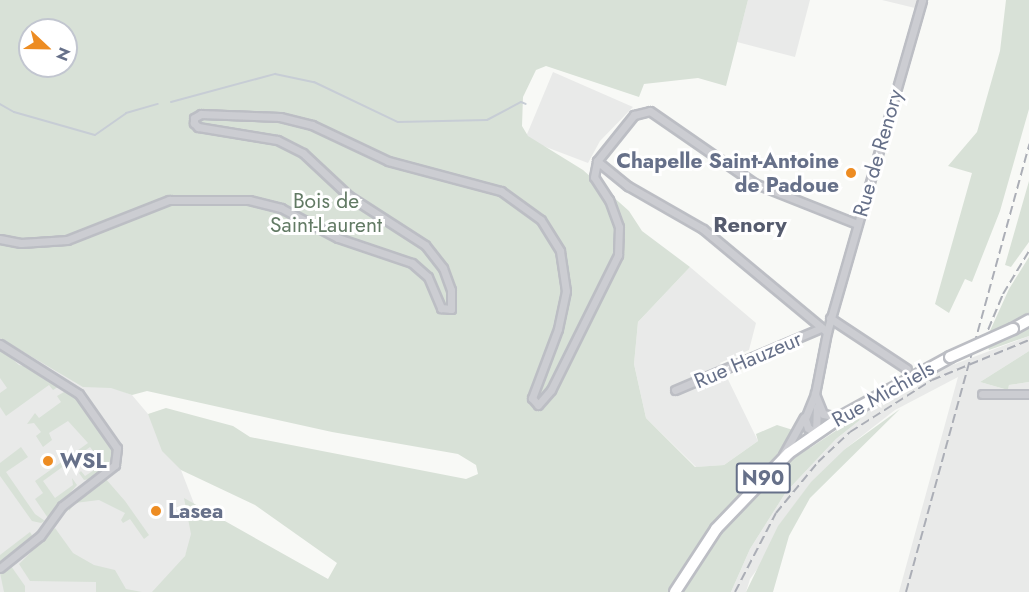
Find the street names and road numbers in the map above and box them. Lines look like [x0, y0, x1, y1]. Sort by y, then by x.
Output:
street label: Rue de Renory [848, 87, 908, 219]
street label: Rue Hauzeur [690, 326, 806, 394]
street label: Rue Michiels [827, 356, 939, 432]
road number: N90 [734, 461, 792, 495]

